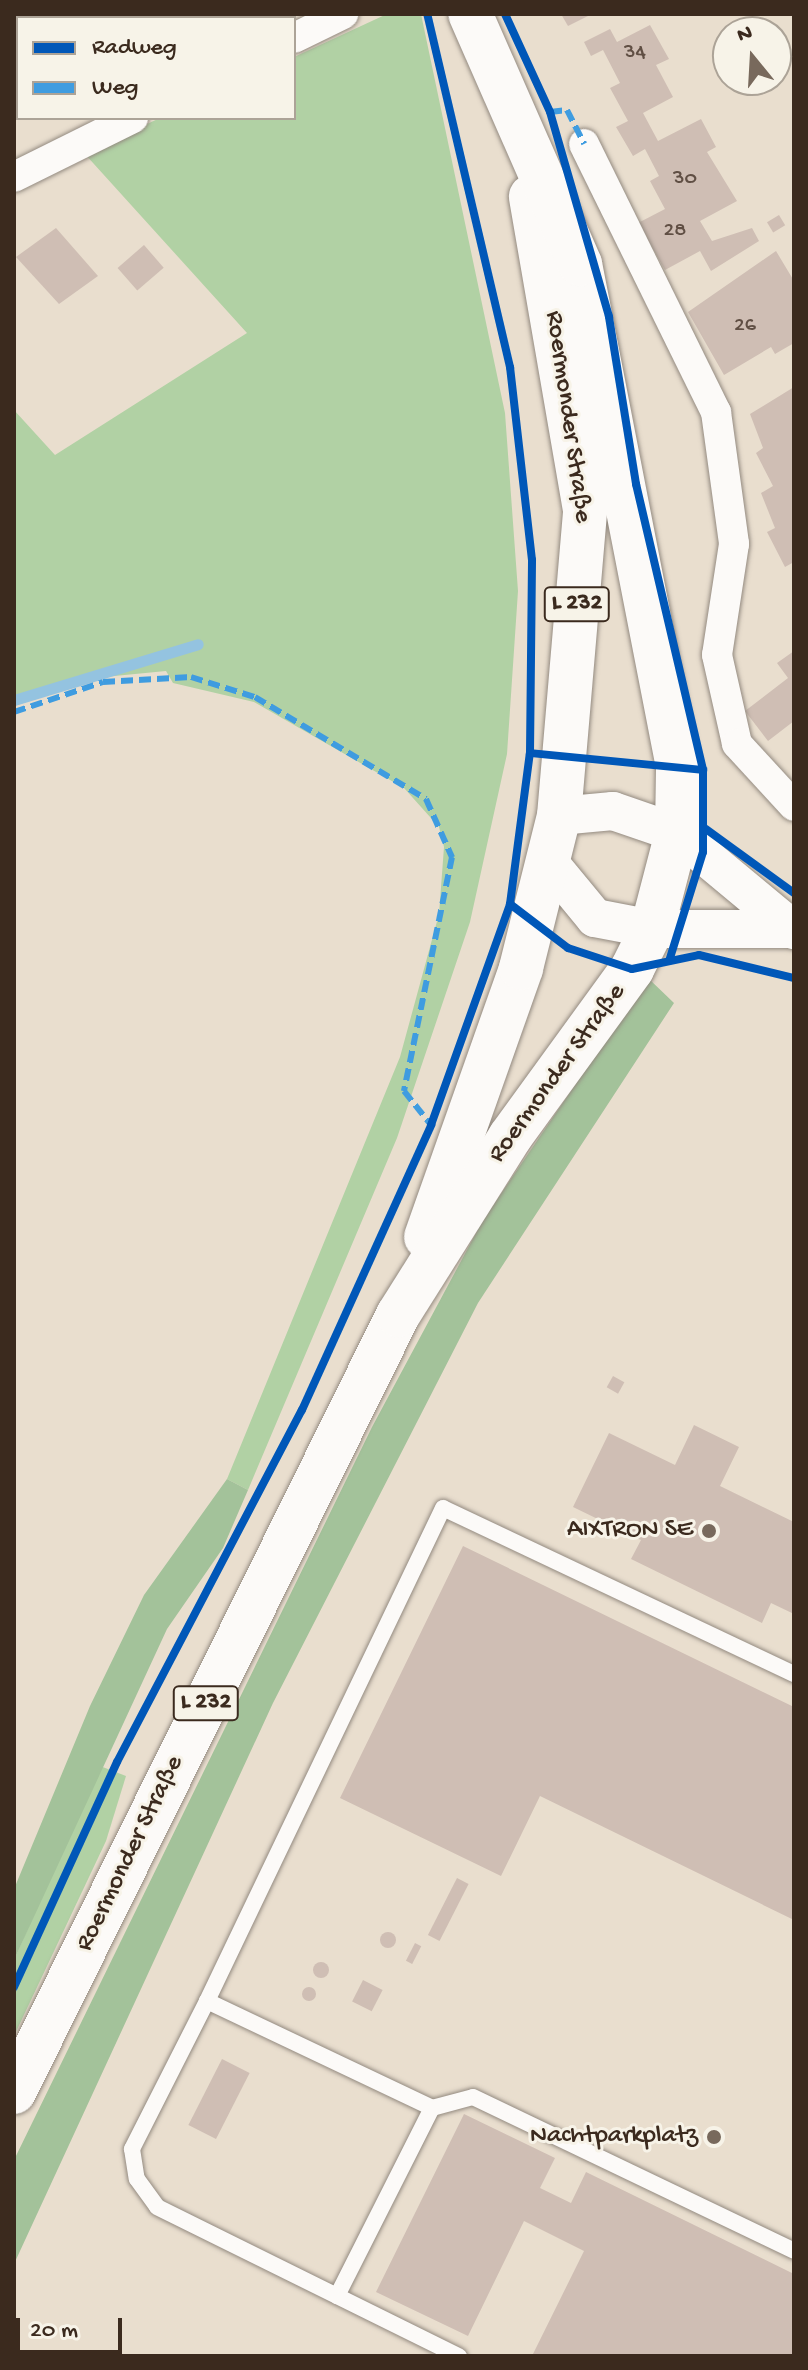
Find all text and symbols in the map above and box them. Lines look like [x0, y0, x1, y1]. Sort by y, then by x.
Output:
legend [16, 16, 296, 120]
north arrow [712, 16, 792, 96]
text: N [734, 20, 756, 50]
text: Radweg [92, 34, 177, 63]
house number: 34 [624, 41, 646, 67]
text: Weg [92, 74, 138, 103]
house number: 30 [673, 167, 697, 193]
house number: 28 [664, 219, 686, 245]
street label: Roermonder Straße [537, 309, 597, 525]
house number: 26 [734, 314, 756, 340]
road number: L 232 [543, 584, 611, 624]
street label: Roermonder Straße [483, 978, 633, 1170]
place label: AIXTRON SE [567, 1515, 693, 1547]
marker: AIXTRON SE [700, 1522, 718, 1540]
road number: L 232 [172, 1683, 240, 1723]
street label: Roermonder Straße [70, 1751, 192, 1957]
place label: Nachtparkplatz [530, 2121, 698, 2153]
marker: Nachtparkplatz [705, 2128, 723, 2146]
scale bar [20, 2302, 126, 2352]
text: 20 m [30, 2317, 78, 2346]

